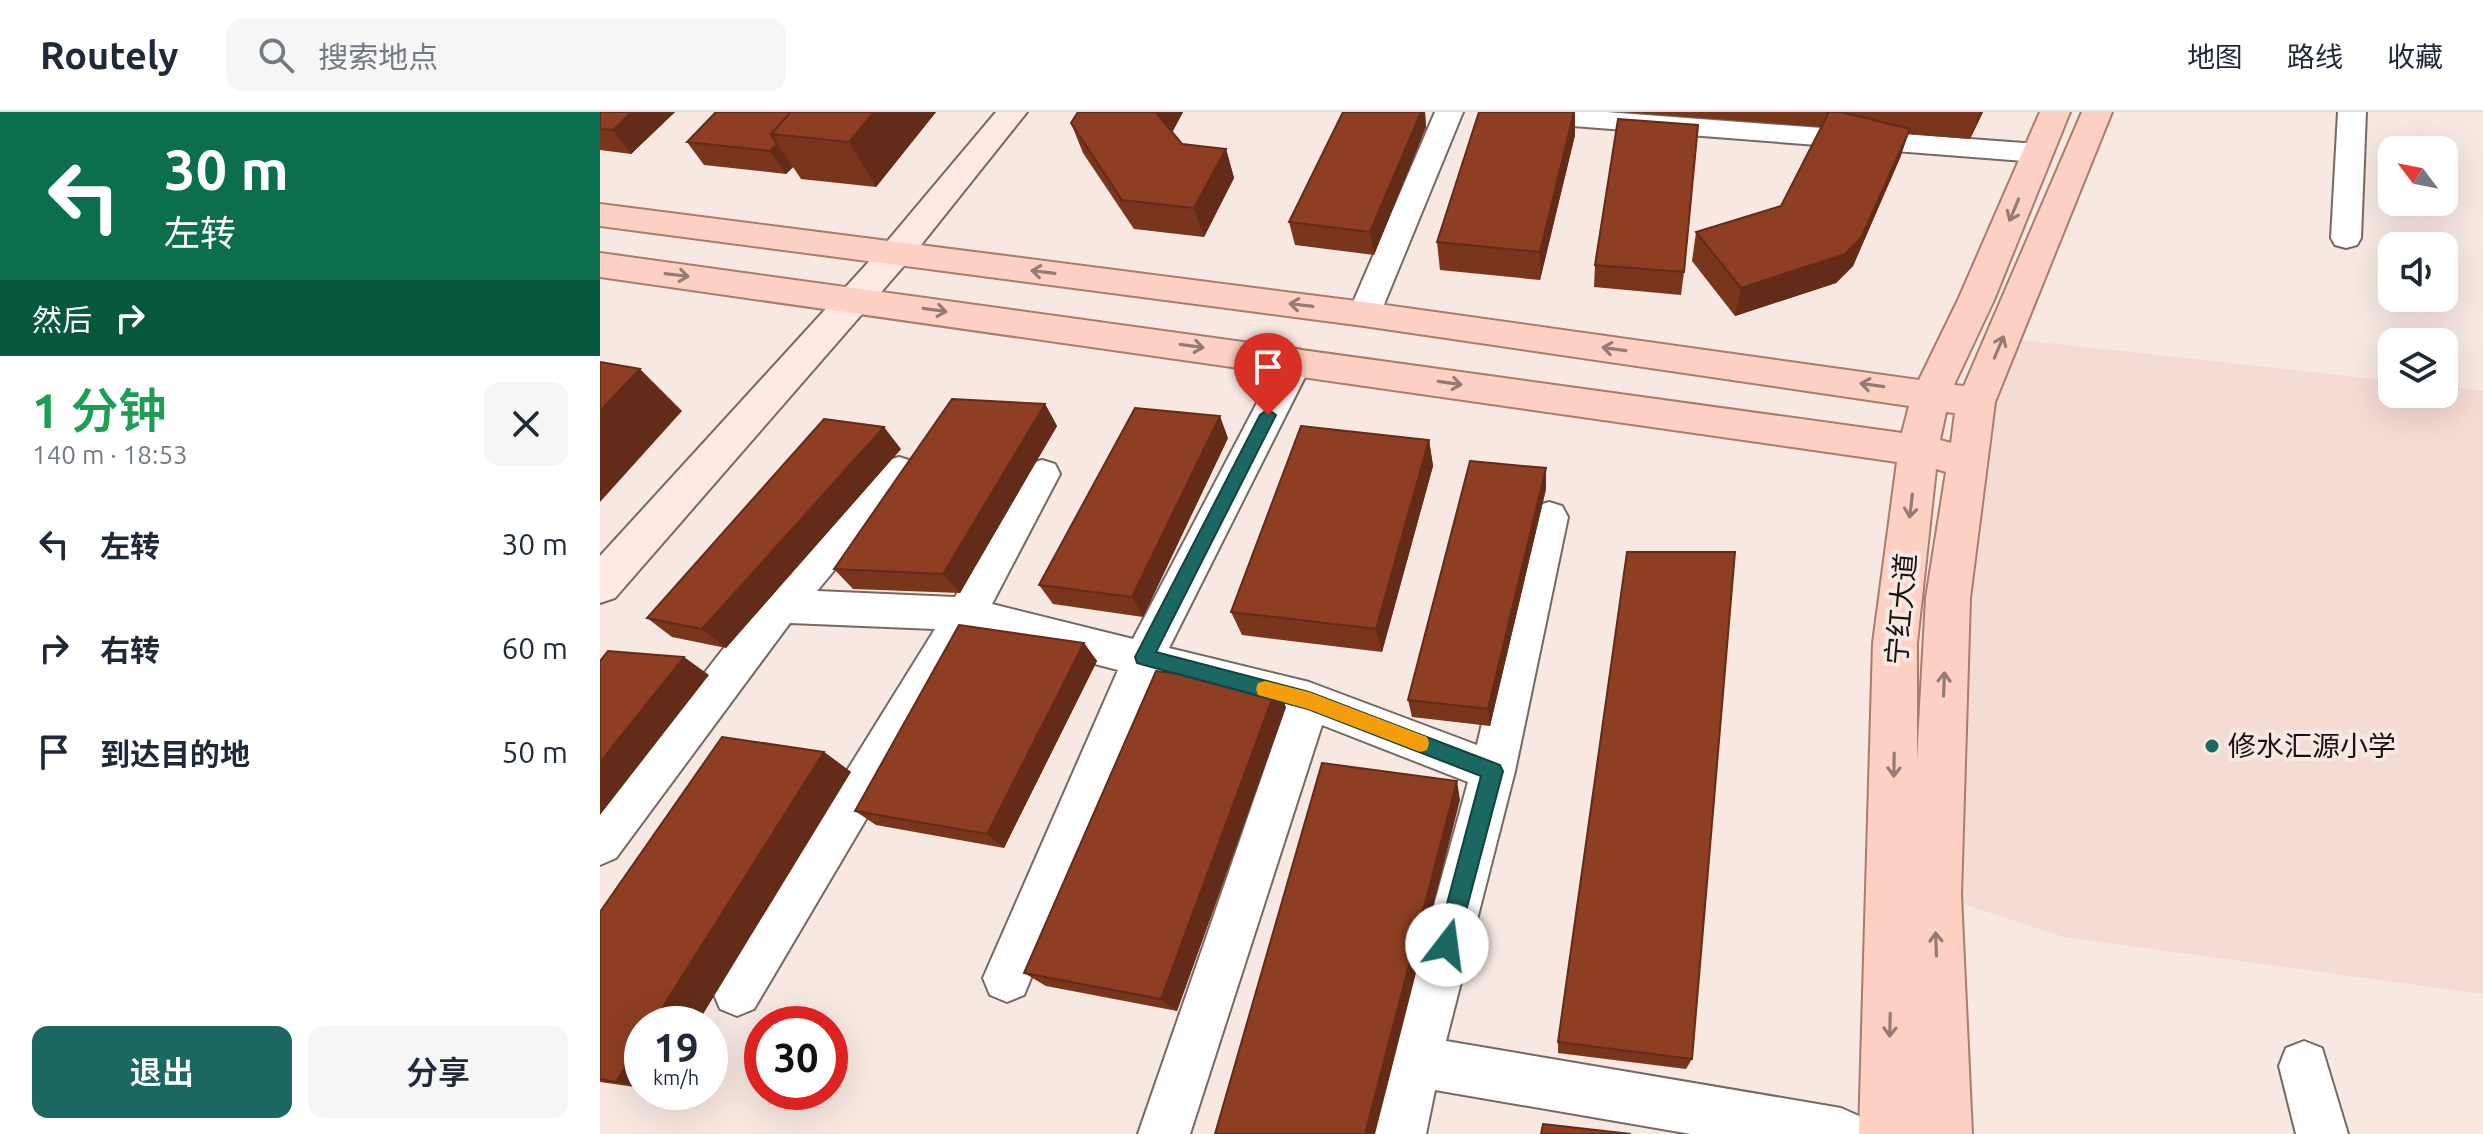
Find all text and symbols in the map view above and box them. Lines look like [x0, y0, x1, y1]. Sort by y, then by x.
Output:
search box [226, 19, 786, 91]
icon: search [254, 33, 298, 77]
text: Routely [40, 34, 178, 76]
text: 搜索地点 [318, 40, 438, 74]
text: 地图 [2187, 41, 2243, 72]
text: 路线 [2287, 41, 2343, 72]
text: 收藏 [2387, 41, 2443, 72]
north arrow [2378, 136, 2458, 216]
map controls [2378, 136, 2458, 408]
text: 30 m [164, 138, 289, 201]
icon: left [32, 144, 136, 248]
one-way arrow [2006, 197, 2020, 222]
text: 左转 [164, 212, 236, 253]
button: sound [2378, 232, 2458, 312]
one-way arrow [1030, 264, 1057, 279]
one-way arrow [664, 268, 689, 283]
icon: right [108, 296, 152, 340]
one-way arrow [1288, 298, 1315, 313]
text: 然后 [32, 303, 92, 337]
one-way arrow [922, 303, 947, 318]
button: layers [2378, 328, 2458, 408]
pin [1234, 333, 1302, 415]
one-way arrow [1993, 335, 2008, 360]
one-way arrow [1179, 339, 1205, 354]
one-way arrow [1602, 341, 1627, 356]
icon: arrive [1246, 345, 1290, 389]
one-way arrow [1437, 376, 1462, 391]
one-way arrow [1859, 377, 1885, 392]
button: close [484, 382, 568, 466]
text: 1 分钟 [32, 383, 166, 437]
text: 140 m · 18:53 [32, 440, 188, 469]
one-way arrow [1904, 492, 1919, 519]
icon: left [32, 522, 76, 566]
text: 30 m [501, 527, 568, 561]
text: 左转 [100, 529, 160, 563]
street label: 宁红大道 [1880, 552, 1921, 666]
icon: right [32, 626, 76, 670]
text: 60 m [501, 631, 568, 665]
text: 右转 [100, 633, 160, 667]
one-way arrow [1936, 671, 1951, 698]
icon: arrive [32, 730, 76, 774]
place label: 修水汇源小学 [2228, 730, 2396, 761]
text: 50 m [501, 735, 568, 769]
text: 到达目的地 [100, 737, 250, 771]
marker: 修水汇源小学 [2203, 737, 2221, 755]
one-way arrow [1886, 751, 1901, 778]
position arrow [1405, 903, 1489, 987]
one-way arrow [1929, 931, 1944, 958]
speed limit sign: 30 [744, 1006, 848, 1110]
one-way arrow [1882, 1011, 1898, 1038]
text: 19 [653, 1025, 699, 1070]
button: 退出 [32, 1026, 292, 1118]
button: 分享 [308, 1026, 568, 1118]
text: km/h [653, 1066, 699, 1089]

